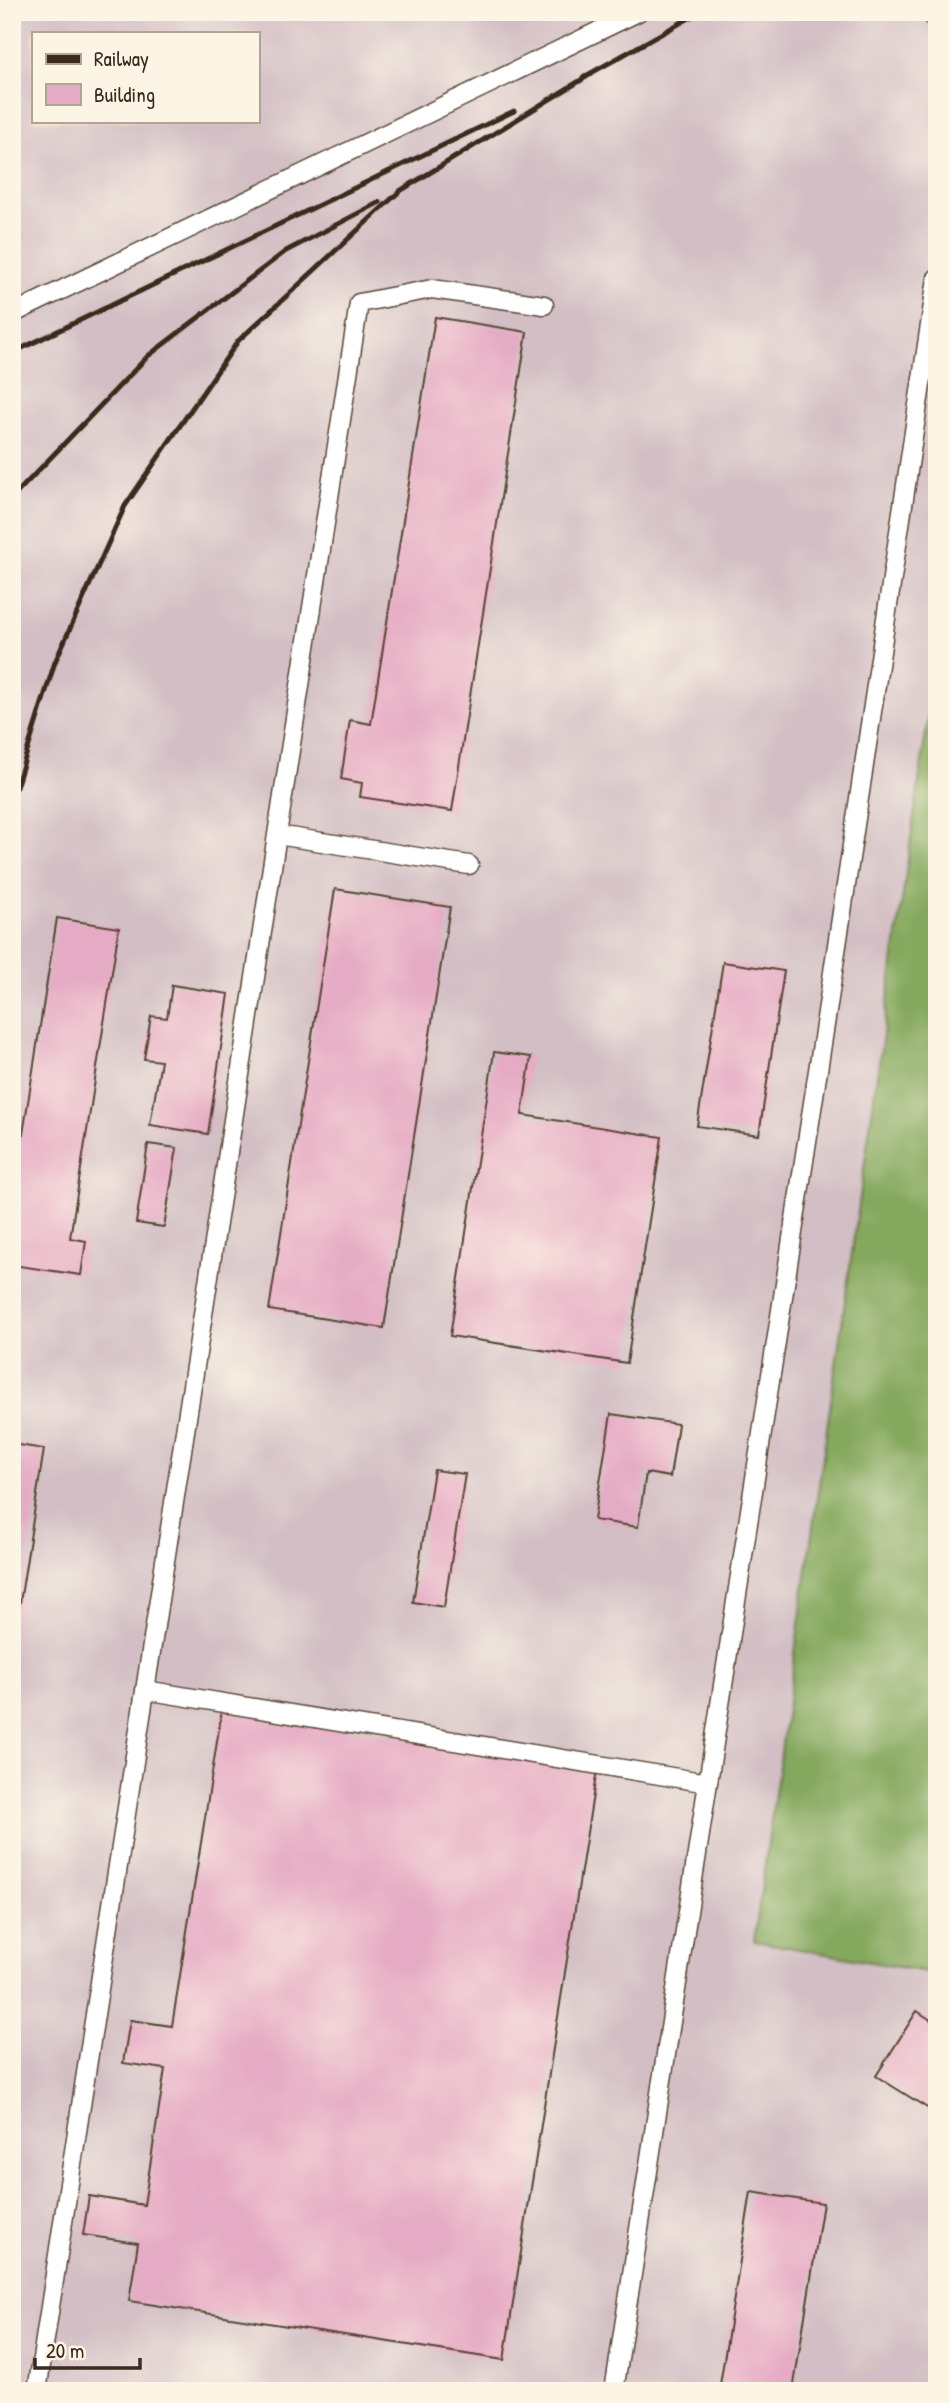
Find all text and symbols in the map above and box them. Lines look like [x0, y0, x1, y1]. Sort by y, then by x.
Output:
legend [32, 32, 259, 122]
text: Railway [94, 44, 149, 73]
text: Building [94, 80, 155, 109]
scale bar [35, 2326, 140, 2370]
text: 20 m [46, 2336, 84, 2365]

